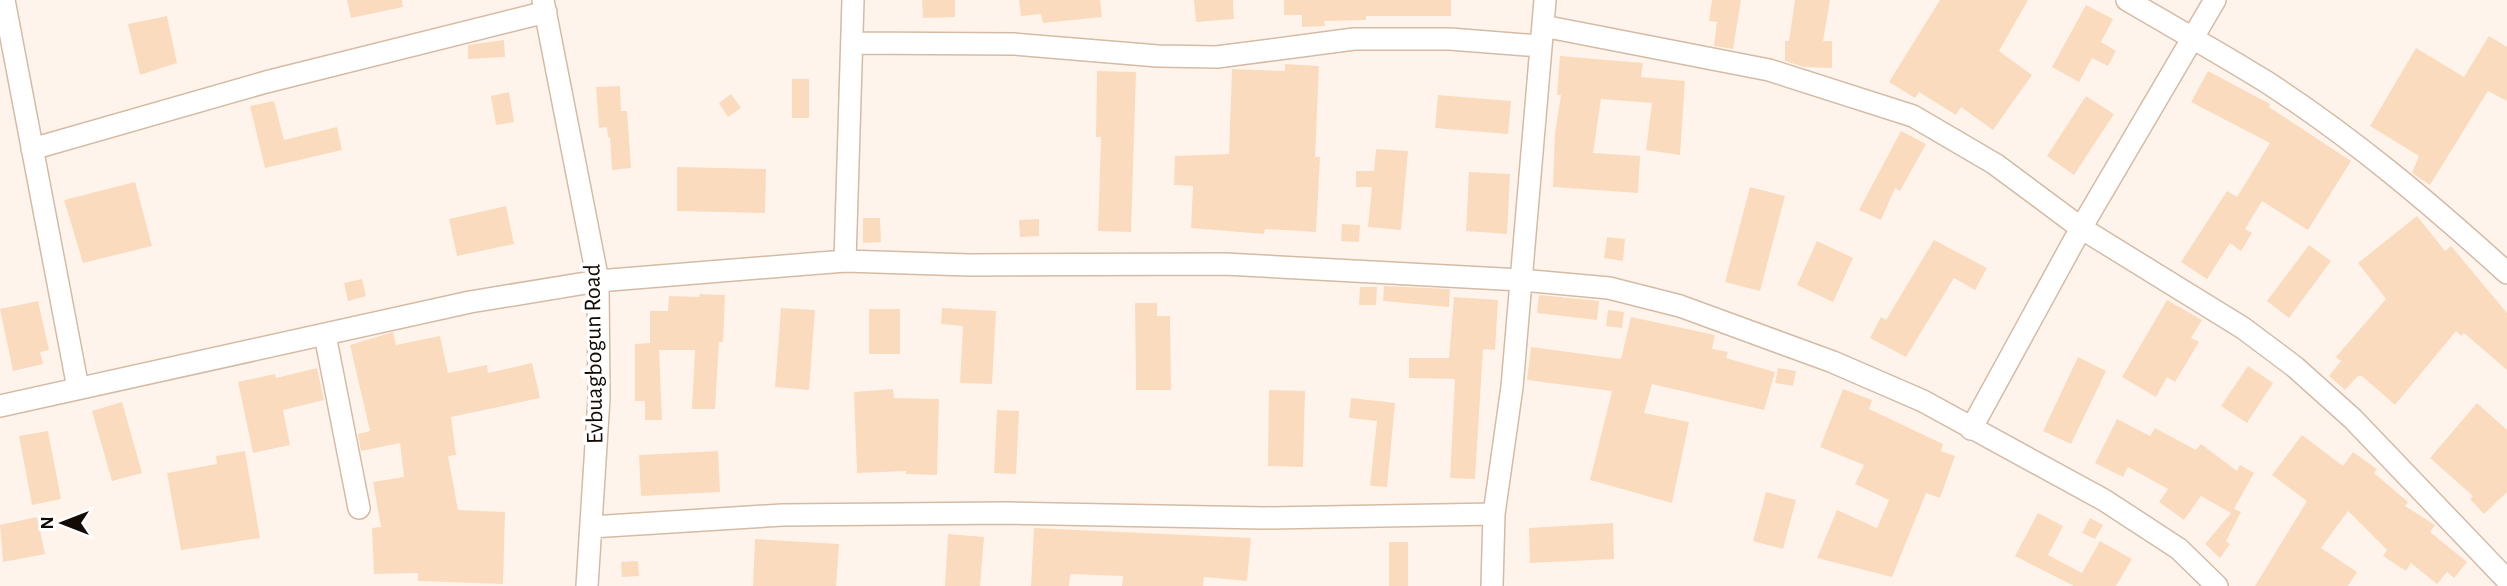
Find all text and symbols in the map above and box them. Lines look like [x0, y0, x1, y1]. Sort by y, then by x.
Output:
street label: Evbuagbogun Road [580, 264, 608, 444]
north arrow [28, 488, 98, 558]
text: N [38, 516, 57, 530]

